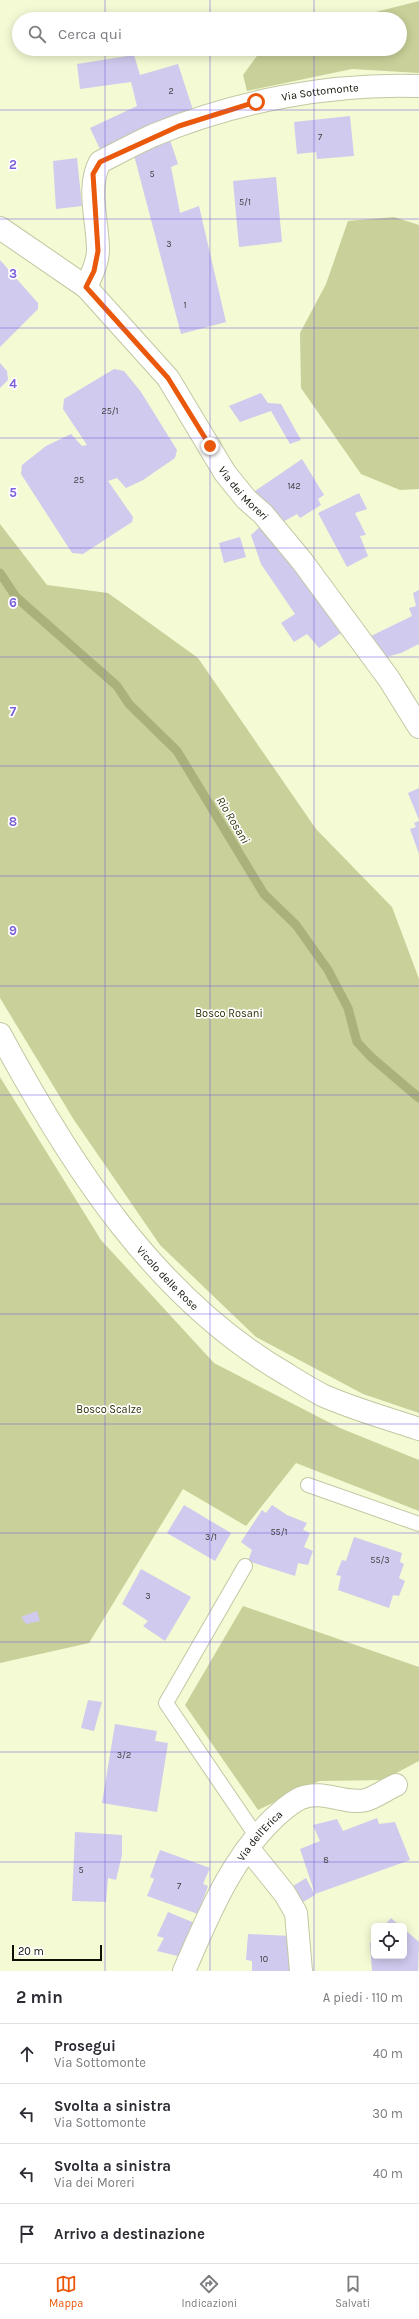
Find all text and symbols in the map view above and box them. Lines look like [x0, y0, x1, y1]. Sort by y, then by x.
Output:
search box [12, 12, 407, 56]
icon: search [26, 23, 48, 45]
text: Cerca qui [58, 25, 122, 43]
street label: Via Sottomonte [280, 81, 360, 103]
house number: 2 [168, 86, 174, 96]
route start [247, 93, 265, 111]
house number: 7 [318, 132, 323, 142]
text: 2 [9, 157, 17, 172]
house number: 5 [149, 169, 155, 179]
house number: 5/1 [239, 197, 251, 207]
house number: 3 [166, 239, 172, 249]
text: 3 [9, 266, 17, 281]
house number: 1 [184, 300, 187, 310]
text: 4 [9, 376, 17, 391]
house number: 25/1 [101, 406, 119, 416]
route end [201, 437, 219, 455]
street label: Via dei Moreri [216, 464, 272, 522]
house number: 25 [74, 475, 84, 485]
house number: 142 [287, 481, 301, 491]
text: 5 [9, 485, 17, 500]
text: 6 [9, 595, 17, 610]
text: 7 [10, 704, 17, 719]
water label: Rio Rosani [214, 794, 252, 846]
text: 8 [9, 814, 17, 829]
text: 9 [9, 923, 17, 938]
park label: Bosco Rosani [195, 1007, 263, 1020]
street label: Vicolo delle Rose [134, 1243, 202, 1313]
park label: Bosco Scalze [76, 1403, 142, 1416]
house number: 55/1 [270, 1527, 288, 1537]
house number: 3/1 [205, 1532, 217, 1542]
house number: 55/3 [370, 1555, 390, 1565]
house number: 3 [145, 1591, 151, 1601]
house number: 3/2 [117, 1750, 131, 1760]
street label: Via dell'Erica [234, 1807, 285, 1863]
house number: 8 [323, 1855, 329, 1865]
house number: 5 [78, 1865, 84, 1875]
house number: 7 [177, 1881, 182, 1891]
map controls [371, 1923, 407, 1959]
button: locate [371, 1923, 407, 1959]
scale bar [12, 1943, 102, 1962]
text: 20 m [18, 1945, 44, 1958]
house number: 10 [260, 1954, 268, 1964]
text: 2 min [16, 1987, 63, 2007]
text: A piedi · 110 m [323, 1990, 403, 2005]
text: Prosegui [54, 2037, 116, 2055]
icon: ahead [16, 2043, 38, 2065]
text: 40 m [373, 2046, 403, 2061]
text: Via Sottomonte [54, 2055, 146, 2070]
text: Svolta a sinistra [54, 2097, 171, 2115]
icon: left [16, 2103, 38, 2125]
text: 30 m [372, 2106, 403, 2121]
text: Via Sottomonte [54, 2115, 146, 2130]
text: Svolta a sinistra [54, 2157, 171, 2175]
icon: left [16, 2163, 38, 2185]
text: 40 m [373, 2166, 403, 2181]
text: Via dei Moreri [54, 2175, 135, 2190]
icon: arrive [16, 2223, 38, 2245]
text: Arrivo a destinazione [54, 2225, 205, 2243]
tab: Mappa [49, 2273, 83, 2310]
tab: Indicazioni [181, 2273, 237, 2310]
tab: Salvati [335, 2273, 370, 2310]

